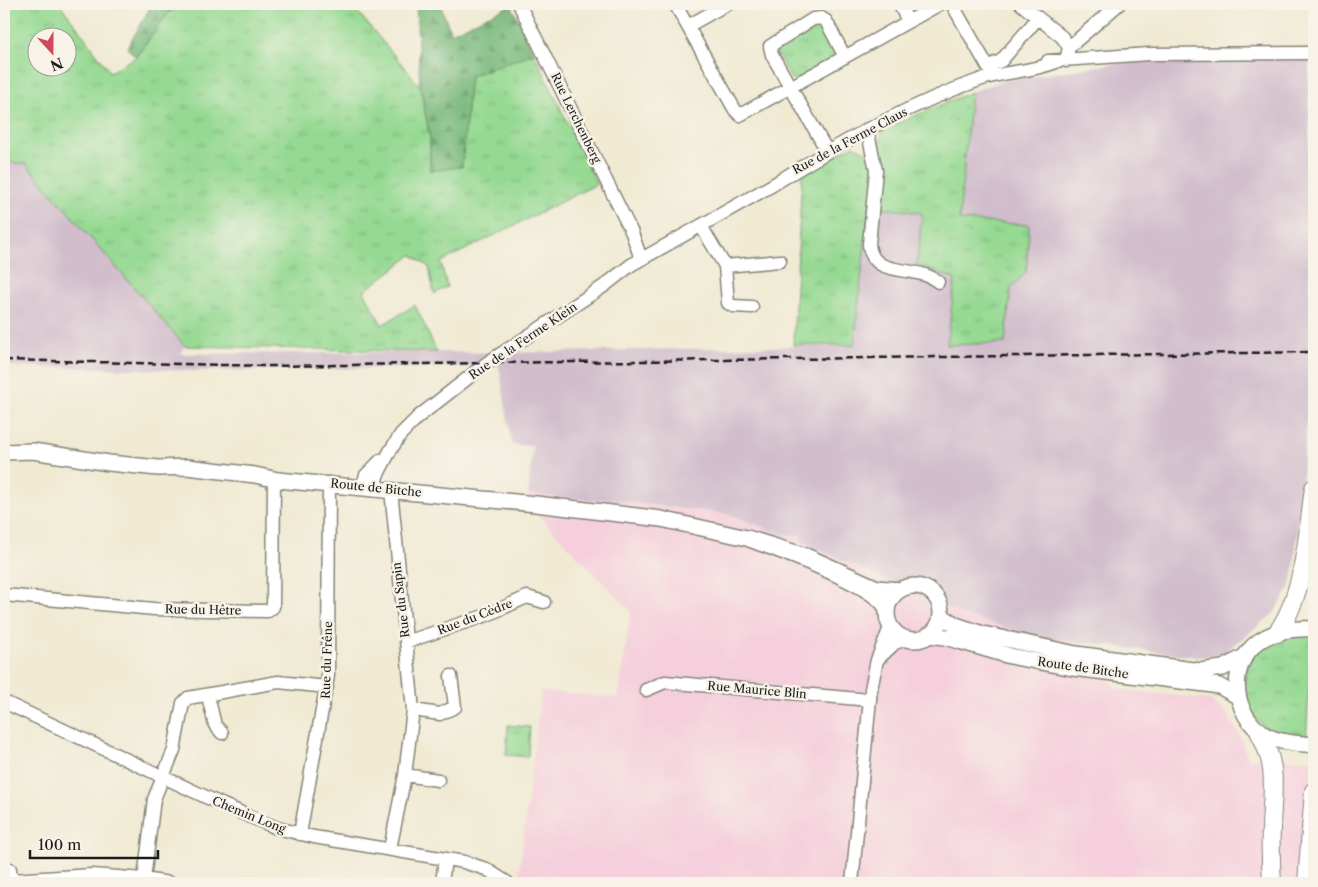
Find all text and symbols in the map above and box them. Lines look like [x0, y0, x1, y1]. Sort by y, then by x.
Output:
north arrow [28, 28, 78, 78]
text: N [48, 54, 66, 75]
street label: Rue Lerchenberg [548, 70, 605, 166]
street label: Rue de la Ferme Claus [790, 104, 910, 177]
street label: Rue de la Ferme Klein [466, 299, 580, 382]
street label: Route de Bitche [330, 475, 423, 500]
street label: Rue du Sapin [388, 561, 413, 639]
street label: Rue du Cèdre [435, 595, 515, 638]
street label: Rue du Hêtre [165, 601, 242, 618]
street label: Rue du Frêne [318, 621, 335, 699]
street label: Route de Bitche [1037, 654, 1130, 681]
street label: Rue Maurice Blin [707, 678, 808, 701]
street label: Chemin Long [210, 793, 289, 836]
scale bar [30, 827, 158, 859]
text: 100 m [38, 835, 81, 854]

